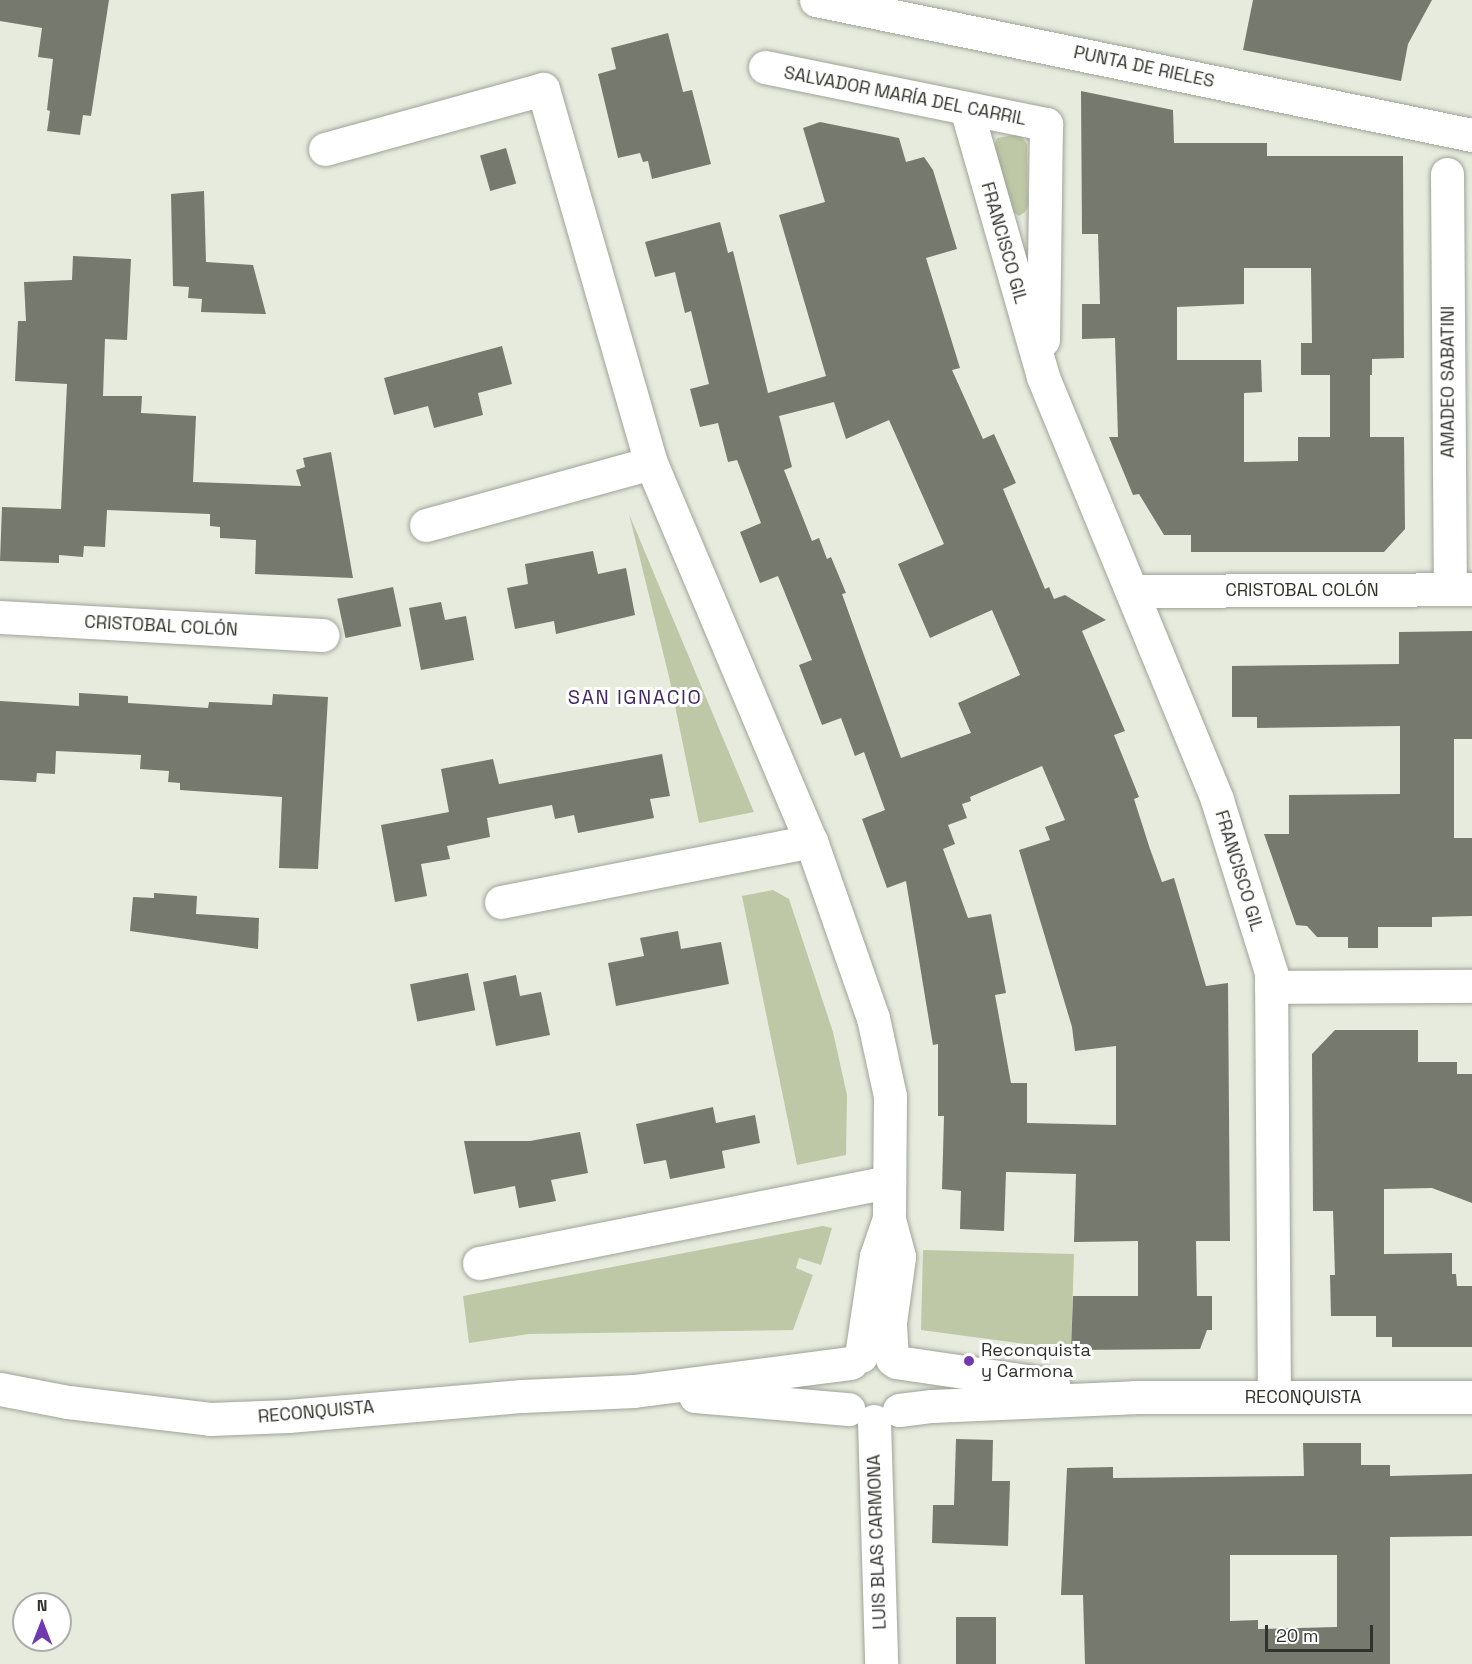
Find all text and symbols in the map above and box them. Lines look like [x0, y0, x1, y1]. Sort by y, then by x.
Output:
street label: PUNTA DE RIELES [1072, 42, 1216, 92]
street label: SALVADOR MARÍA DEL CARRIL [782, 62, 1028, 130]
street label: FRANCISCO GIL [976, 180, 1032, 306]
street label: AMADEO SABATINI [1437, 306, 1459, 458]
street label: CRISTOBAL COLÓN [1225, 579, 1379, 601]
street label: CRISTOBAL COLÓN [83, 611, 239, 641]
district label: SAN IGNACIO [568, 685, 702, 709]
street label: FRANCISCO GIL [1210, 808, 1268, 934]
place label: Reconquista y Carmona [981, 1340, 1091, 1382]
marker: Reconquista y Carmona [962, 1354, 976, 1368]
street label: RECONQUISTA [1245, 1386, 1361, 1408]
street label: RECONQUISTA [257, 1396, 375, 1428]
street label: LUIS BLAS CARMONA [863, 1454, 891, 1630]
north arrow [12, 1592, 72, 1652]
text: N [37, 1595, 47, 1616]
scale bar [1268, 1613, 1376, 1651]
text: 20 m [1276, 1624, 1319, 1647]

